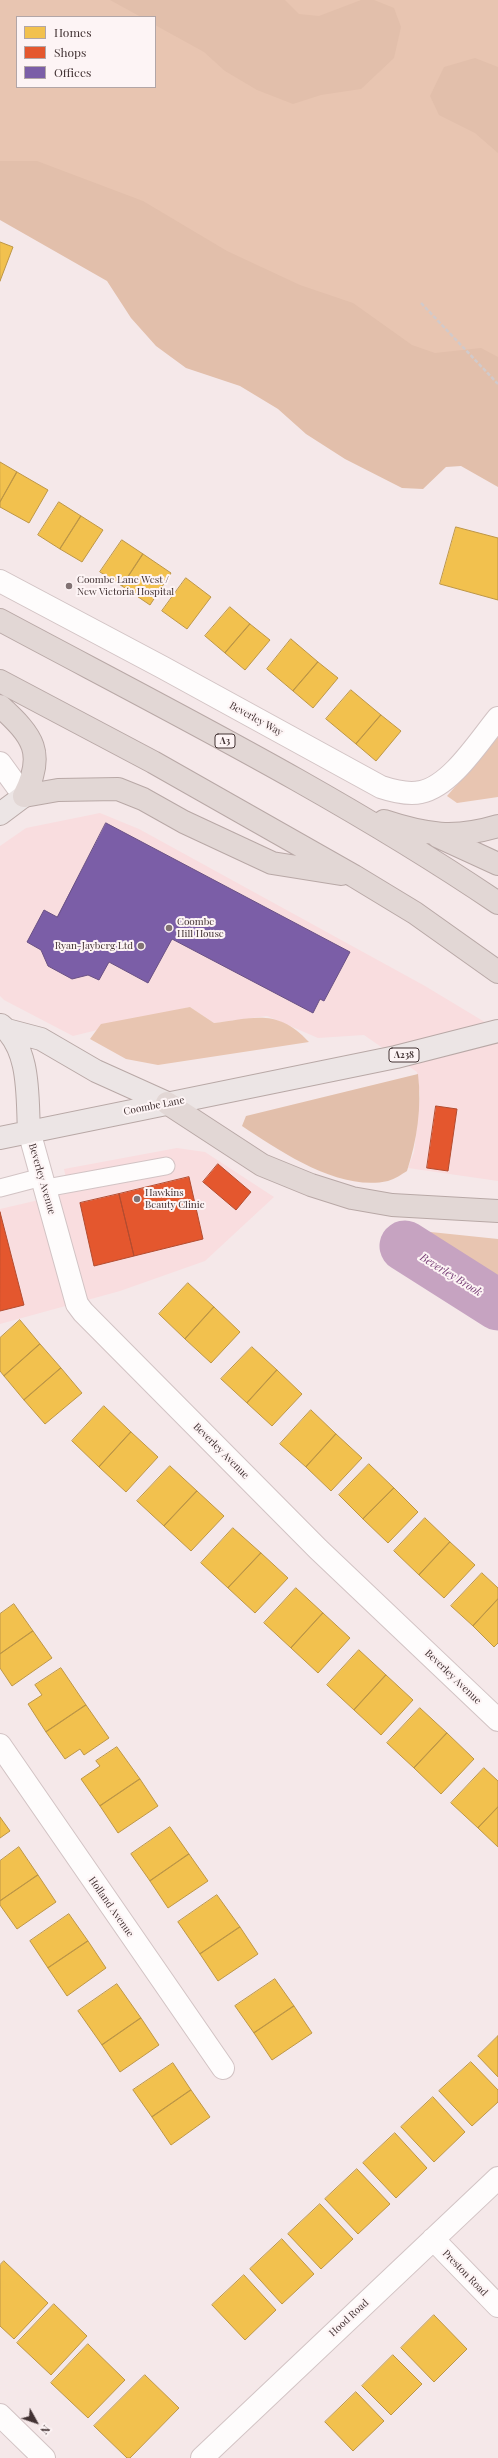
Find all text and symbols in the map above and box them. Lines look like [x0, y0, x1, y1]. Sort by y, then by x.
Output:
legend [16, 16, 156, 88]
text: Homes [54, 24, 92, 40]
text: Shops [54, 44, 86, 60]
text: Offices [54, 64, 91, 80]
place label: Coombe Lane West / New Victoria Hospital [77, 574, 174, 598]
marker: Coombe Lane West / New Victoria Hospital [64, 581, 74, 591]
street label: Beverley Way [227, 699, 285, 739]
road number: A3 [215, 734, 235, 748]
place label: Coombe Hill House [177, 916, 224, 940]
marker: Coombe Hill House [164, 923, 174, 933]
place label: Ryan-Jayberg Ltd [55, 940, 133, 952]
marker: Ryan-Jayberg Ltd [136, 941, 146, 951]
road number: A238 [389, 1048, 419, 1062]
street label: Coombe Lane [123, 1094, 185, 1118]
street label: Beverley Avenue [26, 1142, 58, 1216]
place label: Hawkins Beauty Clinic [145, 1187, 205, 1210]
marker: Hawkins Beauty Clinic [132, 1194, 142, 1204]
water label: Beverley Brook [418, 1251, 484, 1299]
street label: Beverley Avenue [191, 1421, 251, 1481]
street label: Beverley Avenue [422, 1647, 484, 1707]
street label: Holland Avenue [86, 1875, 136, 1939]
street label: Preston Road [440, 2247, 490, 2299]
street label: Hood Road [327, 2297, 371, 2339]
north arrow [16, 2402, 56, 2442]
text: N [37, 2422, 54, 2438]

